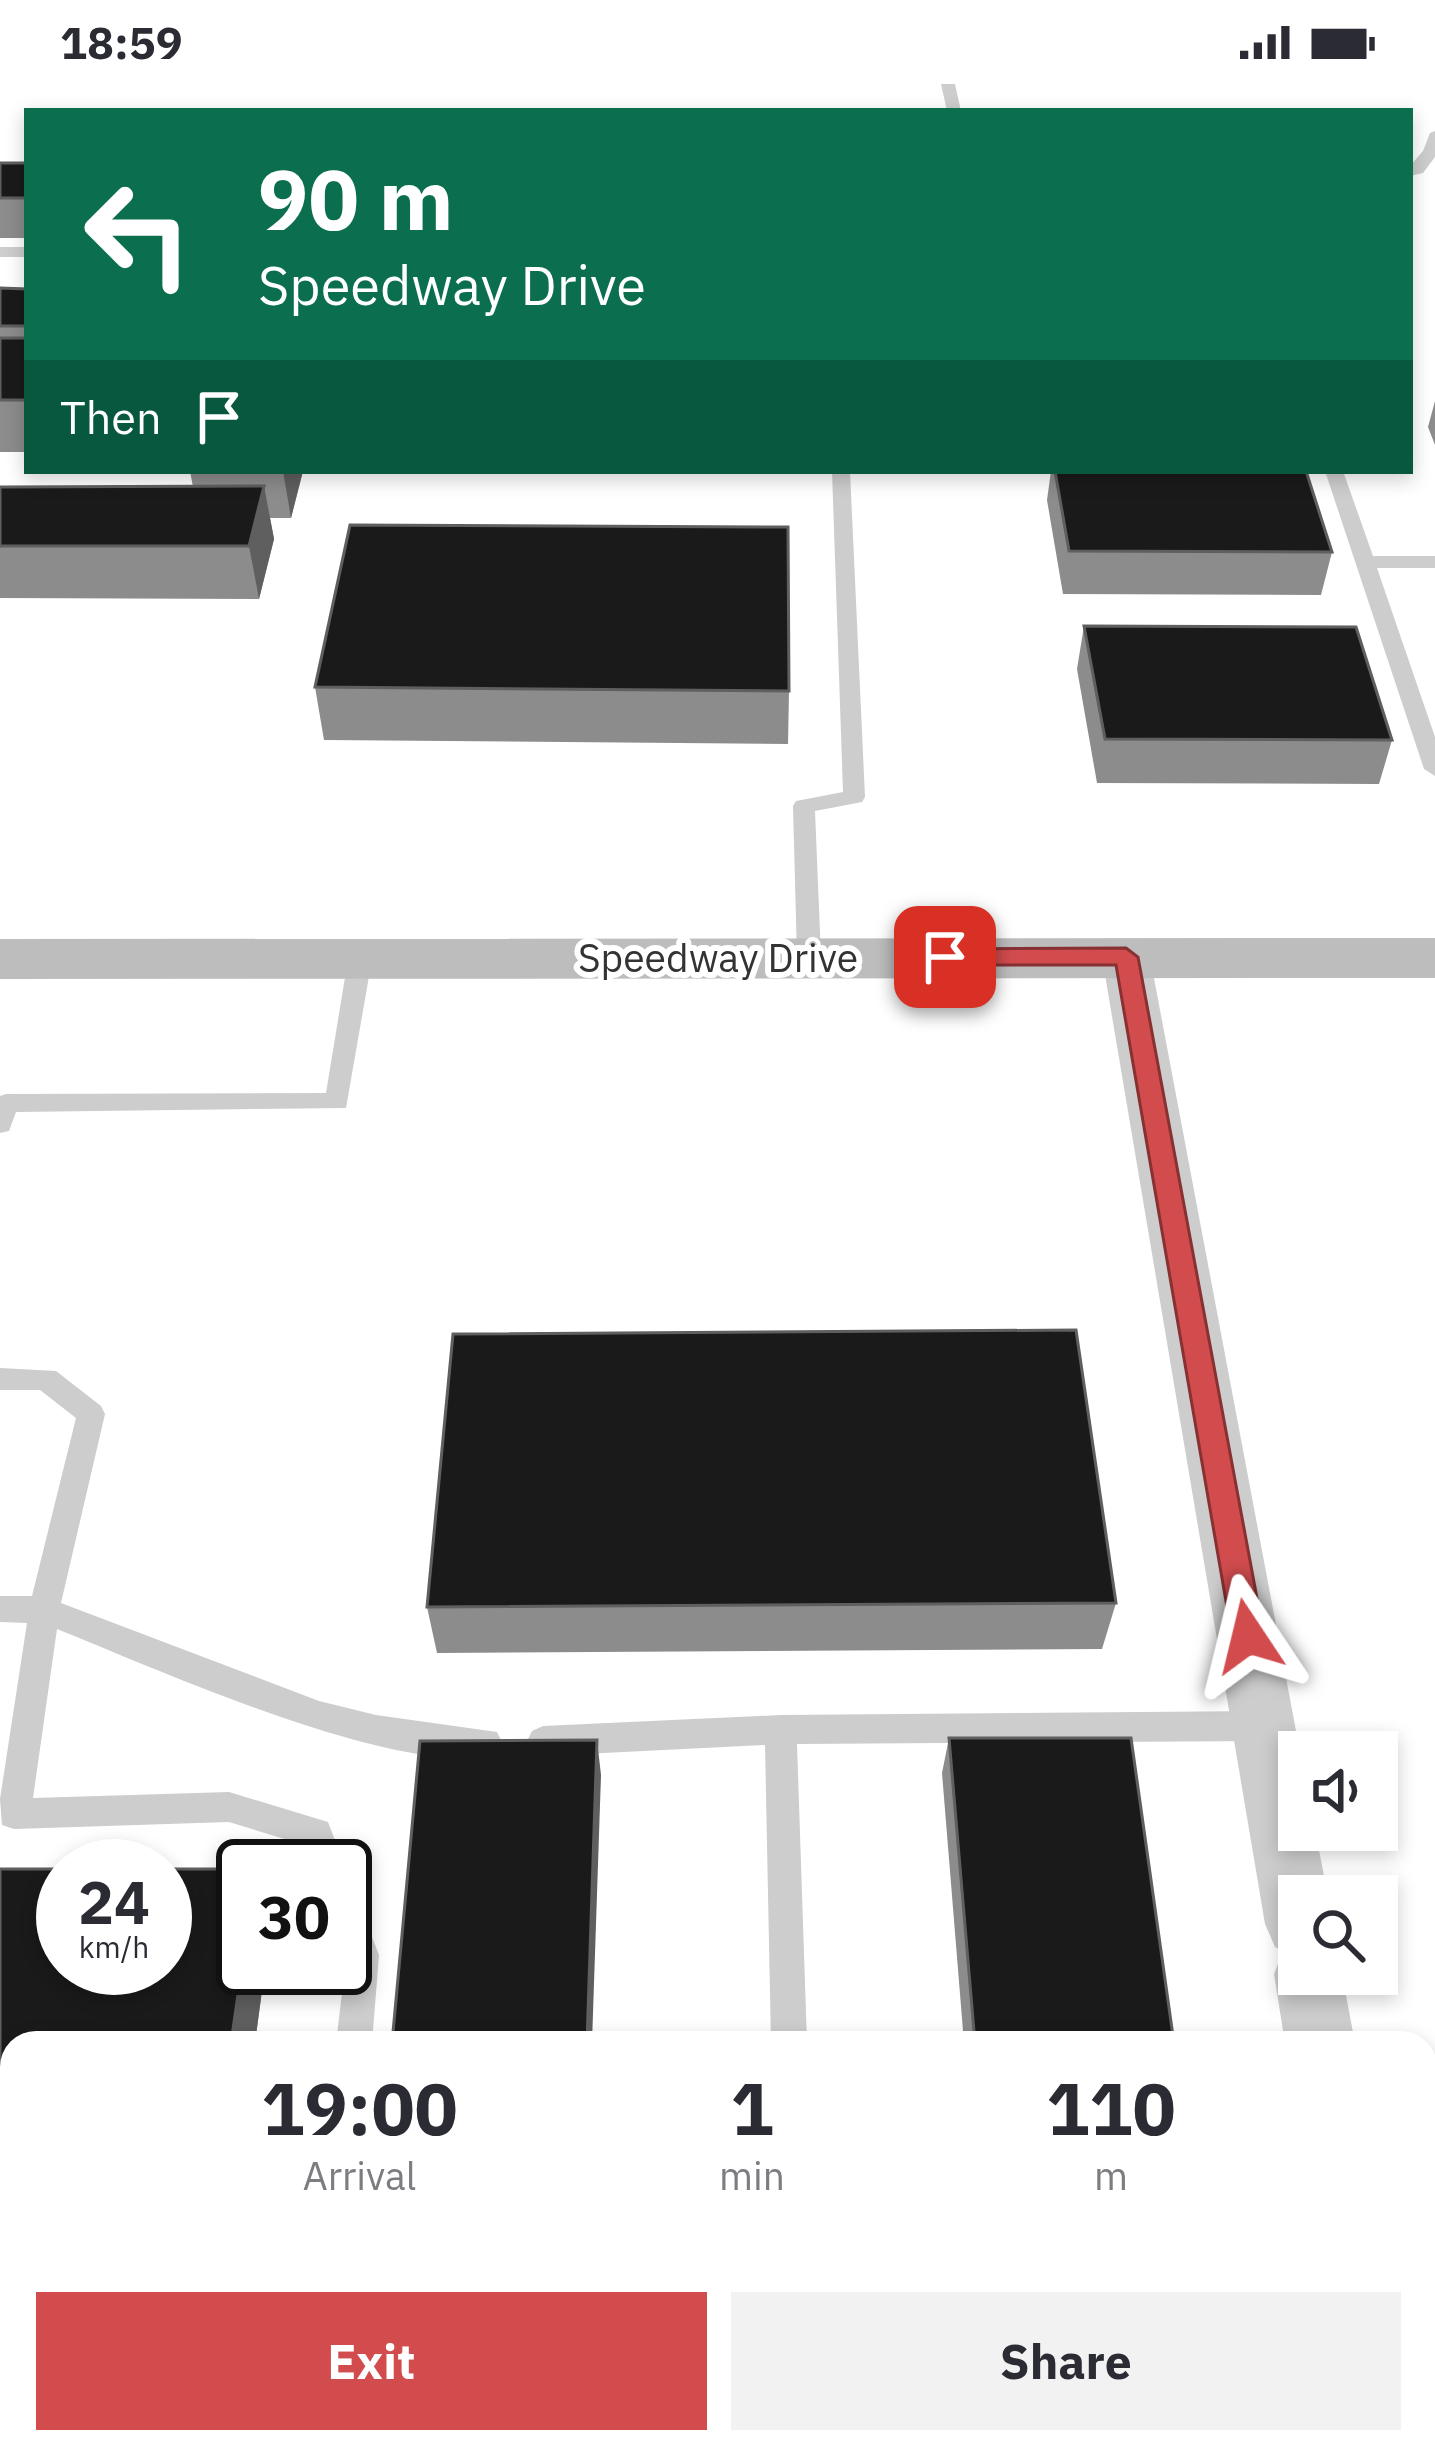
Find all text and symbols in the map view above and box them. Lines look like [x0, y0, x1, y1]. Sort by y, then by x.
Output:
text: 18:59 [60, 13, 183, 71]
text: 90 m [258, 144, 454, 253]
icon: left [60, 156, 216, 312]
text: Speedway Drive [258, 250, 646, 320]
icon: arrive [186, 384, 252, 450]
text: Then [60, 388, 162, 446]
pin [894, 906, 996, 1008]
icon: arrive [912, 924, 978, 990]
street label: Speedway Drive [578, 932, 858, 983]
position arrow [1185, 1573, 1311, 1699]
map controls [1278, 1731, 1398, 1995]
button: sound [1278, 1731, 1398, 1851]
speed limit sign: 30 [216, 1839, 372, 1995]
text: 24 [78, 1862, 150, 1941]
button: search [1278, 1875, 1398, 1995]
text: km/h [79, 1927, 149, 1966]
text: 19:00 [261, 2061, 458, 2155]
text: 1 [730, 2061, 774, 2155]
text: 110 [1046, 2061, 1176, 2155]
text: Arrival [303, 2150, 416, 2201]
text: min [719, 2150, 785, 2201]
text: m [1094, 2150, 1128, 2201]
button: Exit [36, 2292, 707, 2430]
button: Share [731, 2292, 1401, 2430]

